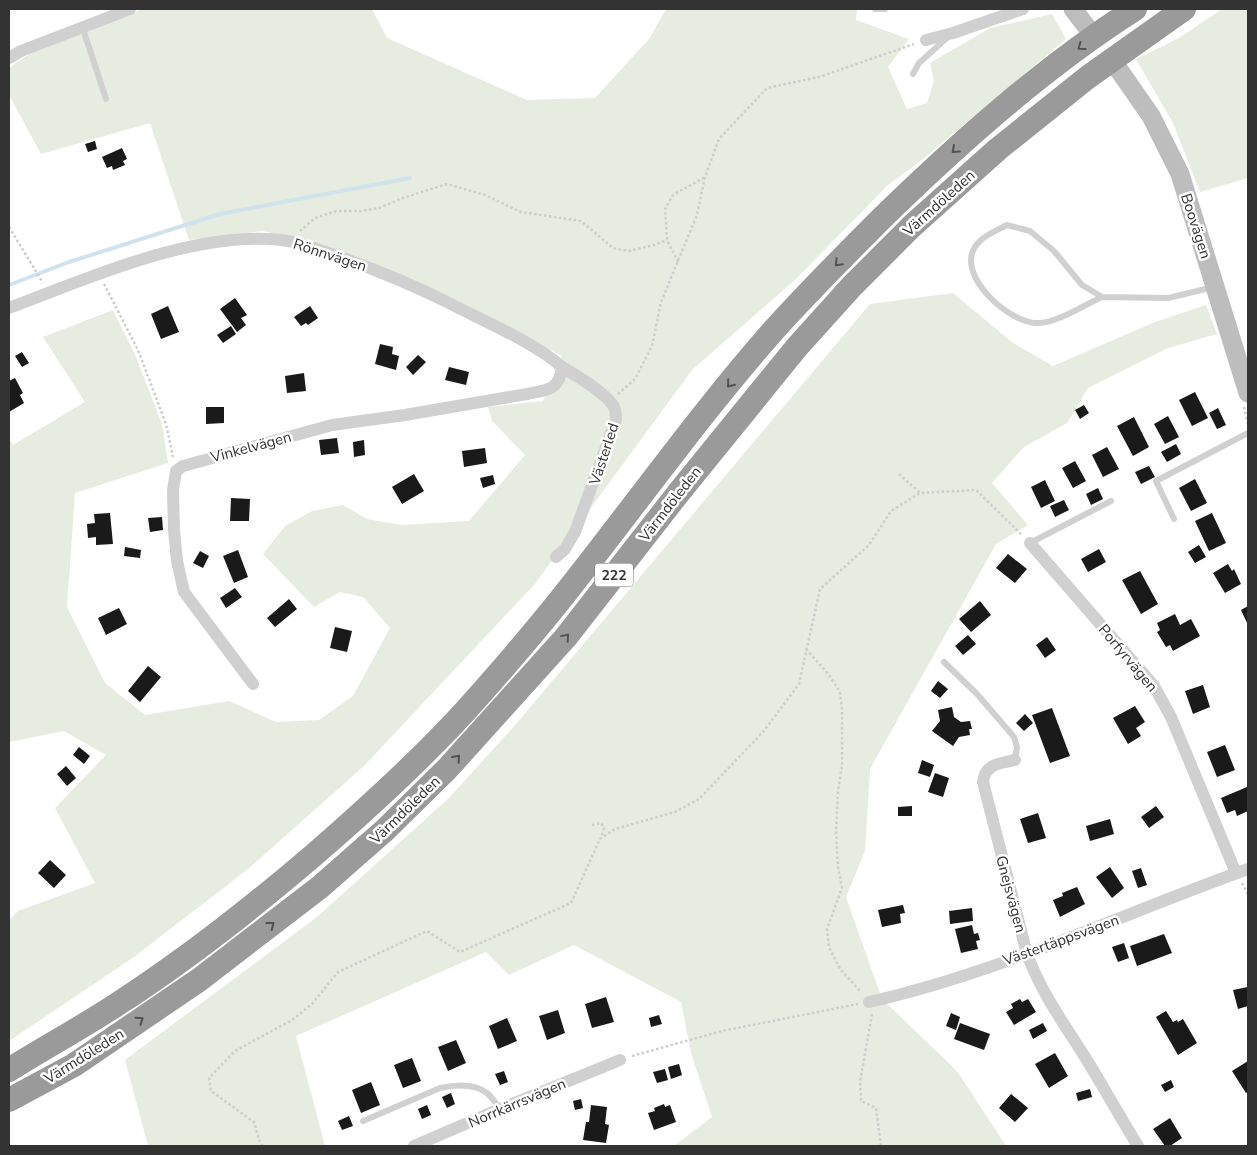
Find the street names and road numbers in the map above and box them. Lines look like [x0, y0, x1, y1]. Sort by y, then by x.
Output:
street label: Värmdöleden [898, 165, 979, 241]
street label: Boovägen [1176, 191, 1216, 261]
street label: Rönnvägen [291, 234, 369, 276]
street label: Västerled [584, 420, 623, 489]
street label: Vinkelvägen [207, 427, 294, 468]
street label: Värmdöleden [634, 462, 706, 547]
road number: 222 [595, 564, 633, 586]
street label: Porfyrvägen [1094, 620, 1162, 696]
street label: Värmdöleden [365, 771, 444, 849]
street label: Gnejsvägen [991, 853, 1031, 935]
street label: Västertäppsvägen [999, 910, 1122, 971]
street label: Värmdöleden [40, 1024, 128, 1089]
street label: Norrkärrsvägen [465, 1073, 569, 1133]

